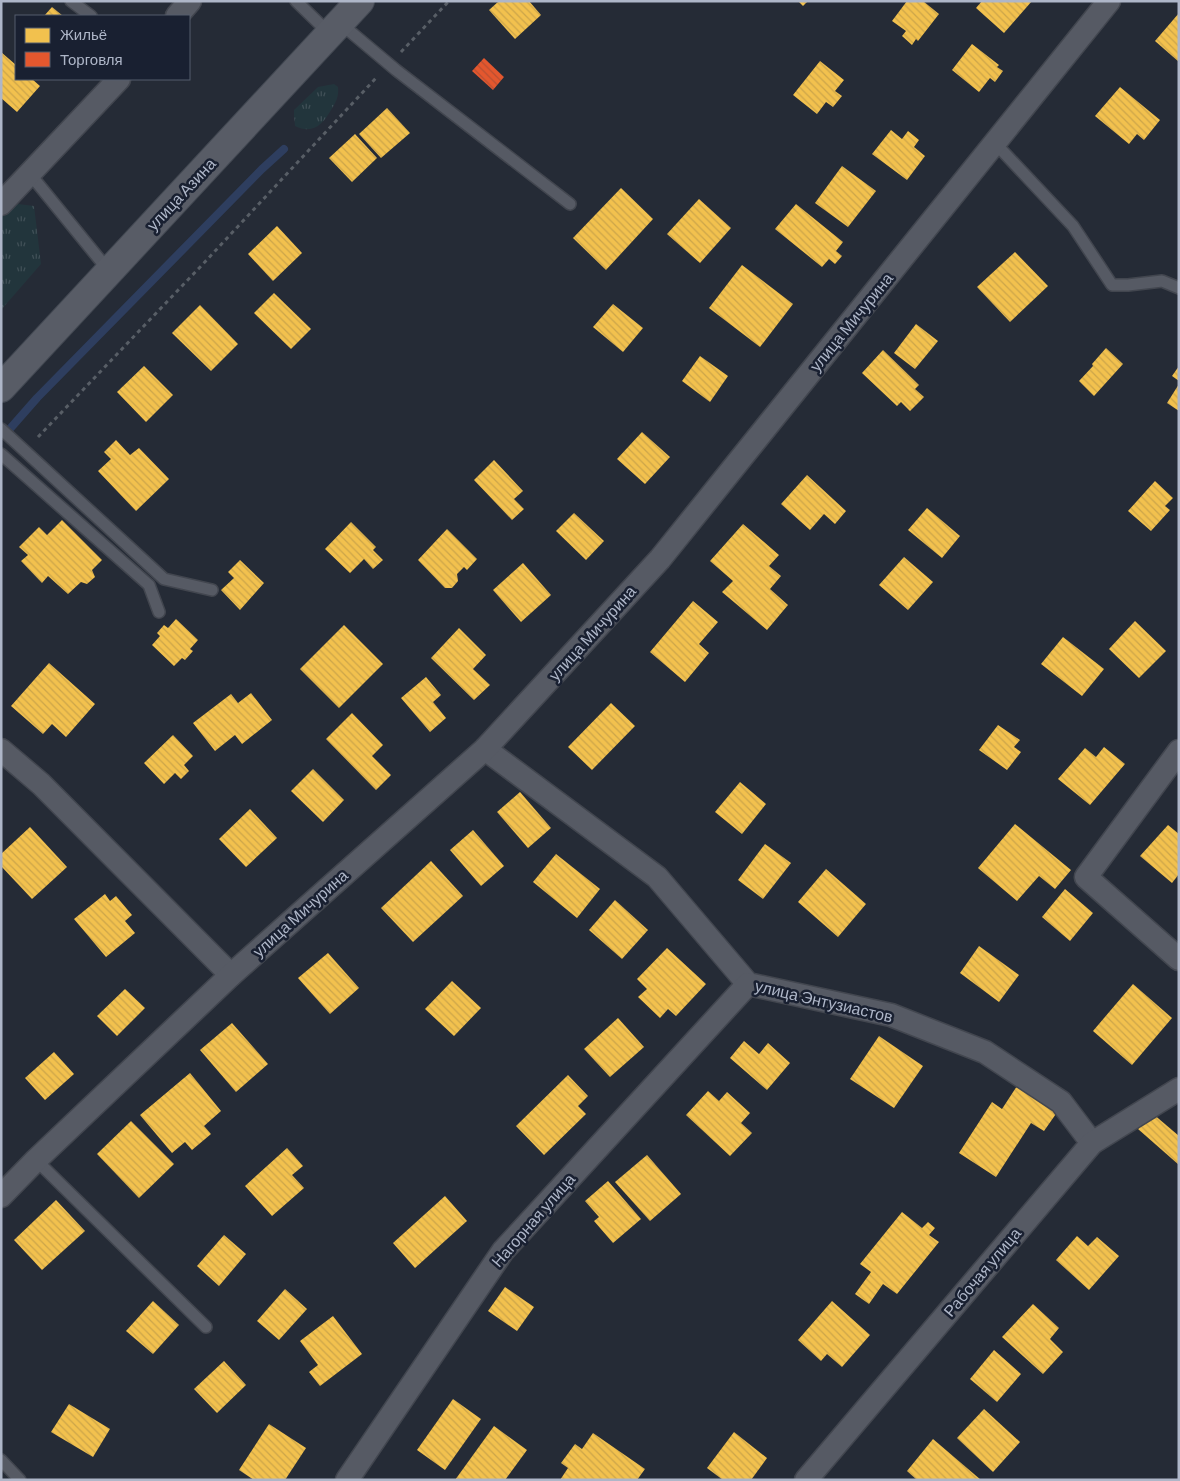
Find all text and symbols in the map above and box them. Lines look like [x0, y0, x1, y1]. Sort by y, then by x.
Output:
legend [15, 15, 190, 80]
text: Жильё [60, 25, 107, 43]
text: Торговля [60, 50, 123, 68]
street label: улица Азина [142, 154, 219, 234]
street label: улица Мичурина [805, 269, 896, 375]
street label: улица Мичурина [544, 581, 639, 684]
street label: улица Мичурина [248, 865, 351, 960]
street label: улица Энтузиастов [753, 975, 895, 1026]
street label: Нагорная улица [487, 1169, 578, 1270]
street label: Рабочая улица [939, 1223, 1024, 1320]

